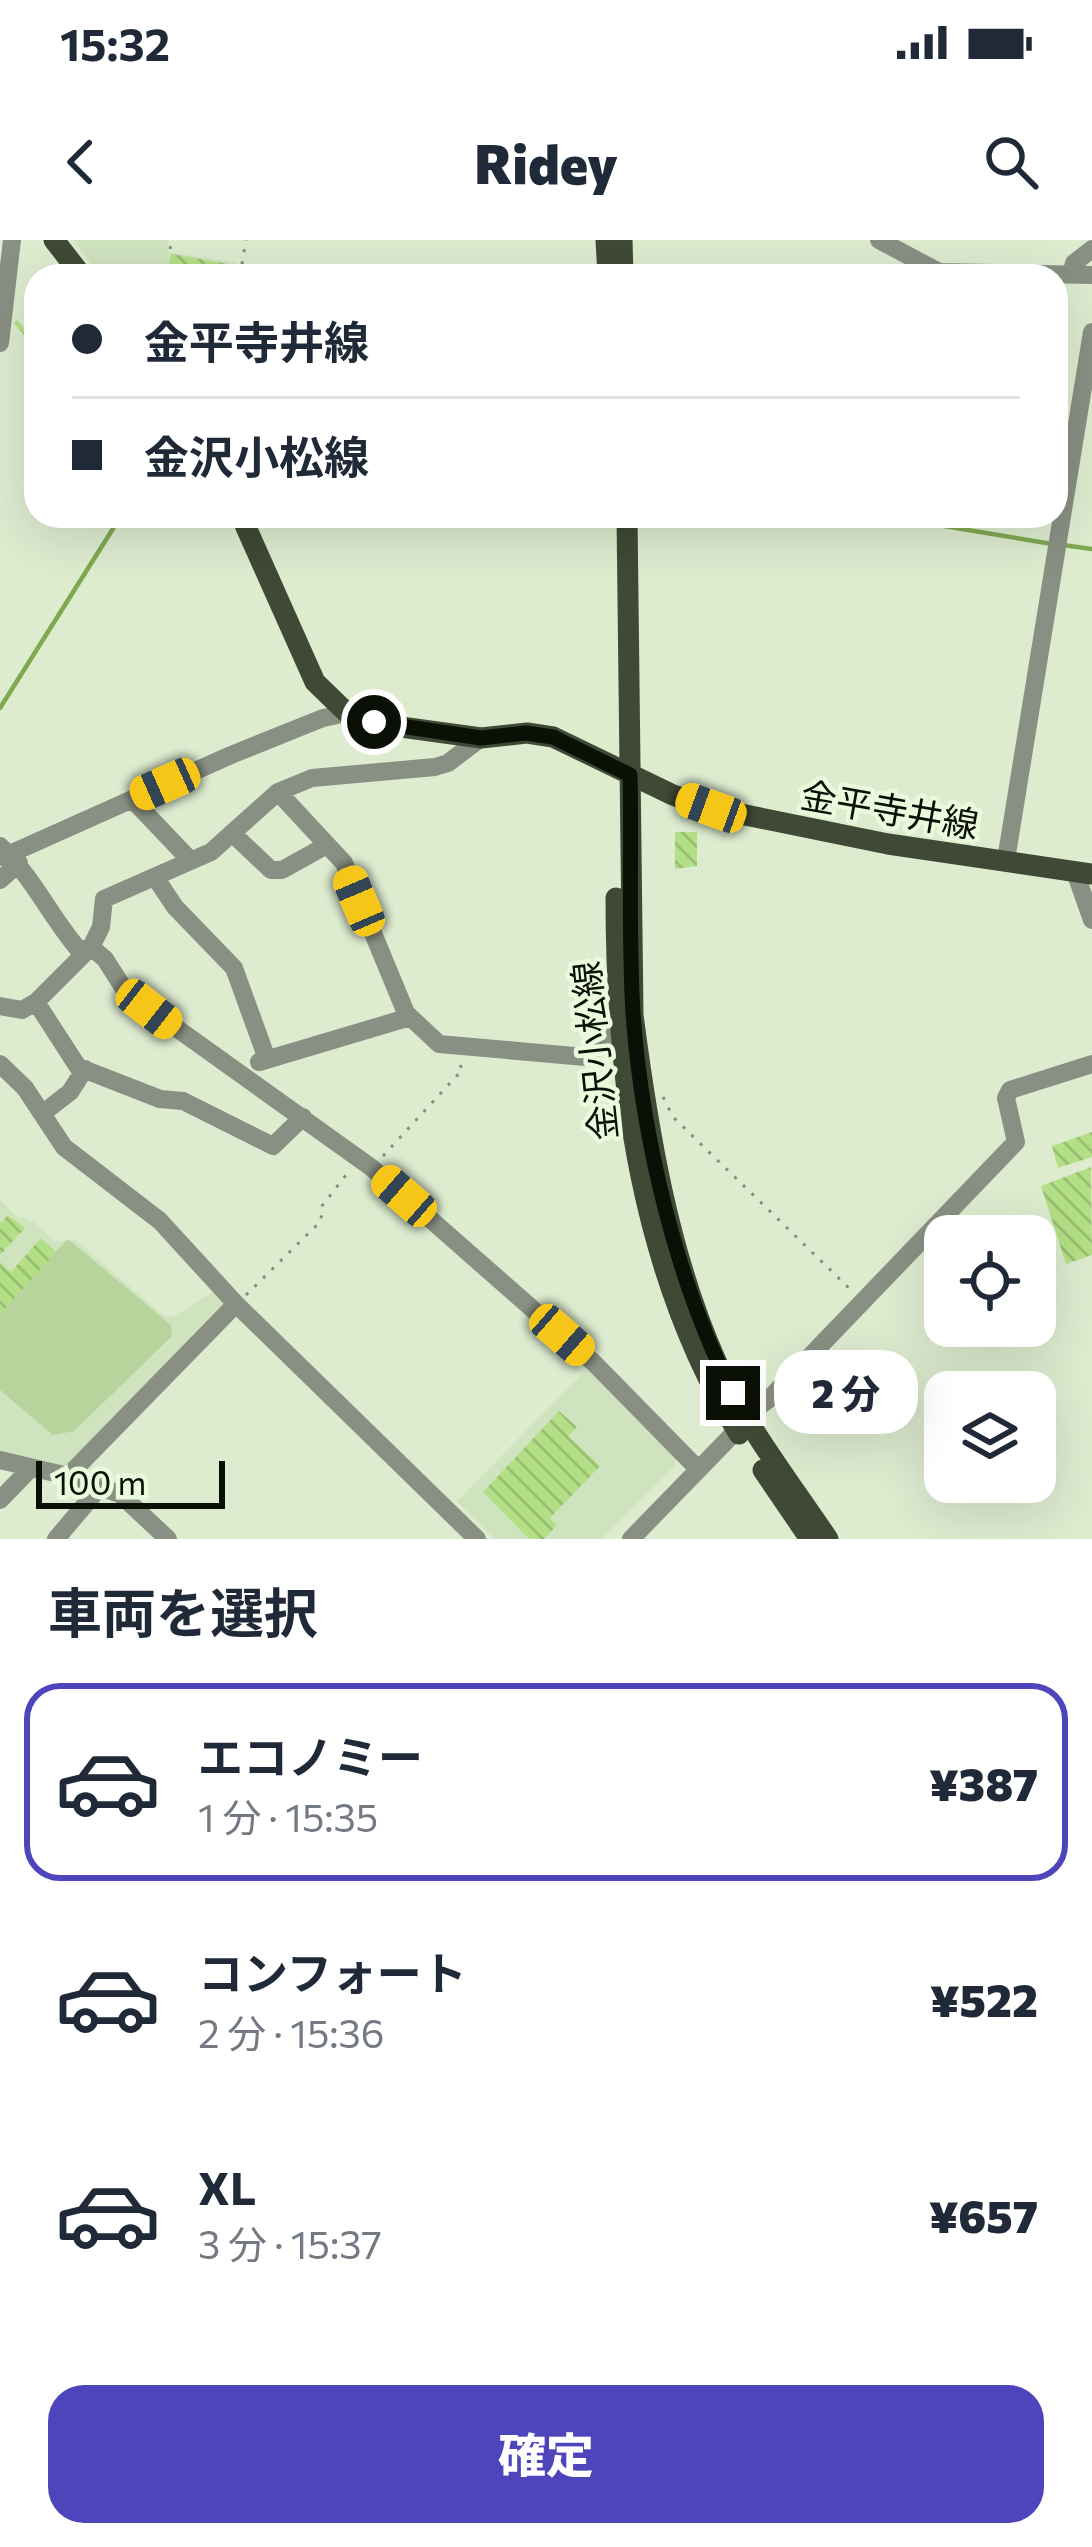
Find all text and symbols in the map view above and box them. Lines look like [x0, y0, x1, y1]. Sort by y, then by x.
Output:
text: 15:32 [60, 15, 170, 70]
icon: back [48, 129, 114, 195]
text: Ridey [474, 129, 618, 195]
icon: search [978, 129, 1044, 195]
text: 金平寺井線 [144, 313, 369, 368]
text: 金沢小松線 [144, 428, 369, 483]
route start [347, 695, 401, 749]
car [125, 753, 205, 815]
street label: 金平寺井線 [798, 771, 982, 845]
car [671, 779, 751, 837]
car [328, 861, 390, 941]
street label: 金沢小松線 [562, 959, 624, 1143]
car [110, 973, 188, 1045]
car [365, 1159, 443, 1233]
map controls [924, 1215, 1056, 1503]
button: locate [924, 1215, 1056, 1347]
car [523, 1298, 601, 1372]
callout: 2 分 [775, 1351, 919, 1435]
route end [706, 1366, 760, 1420]
text: 2 分 [812, 1368, 880, 1416]
button: layers [924, 1371, 1056, 1503]
scale bar [36, 1455, 225, 1508]
text: 100 m [54, 1461, 146, 1502]
text: 車両を選択 [48, 1578, 318, 1644]
icon: car [54, 1728, 162, 1836]
text: エコノミー [198, 1728, 423, 1783]
text: ¥387 [929, 1755, 1038, 1810]
text: 1 分 · 15:35 [198, 1792, 378, 1840]
icon: car [54, 1944, 162, 2052]
text: コンフォート [198, 1944, 467, 1999]
text: ¥522 [930, 1971, 1038, 2026]
text: 2 分 · 15:36 [198, 2008, 384, 2056]
text: XL [198, 2159, 256, 2214]
icon: car [54, 2160, 162, 2268]
text: ¥657 [929, 2187, 1038, 2242]
text: 3 分 · 15:37 [198, 2219, 382, 2267]
button: 確定 [48, 2385, 1044, 2523]

